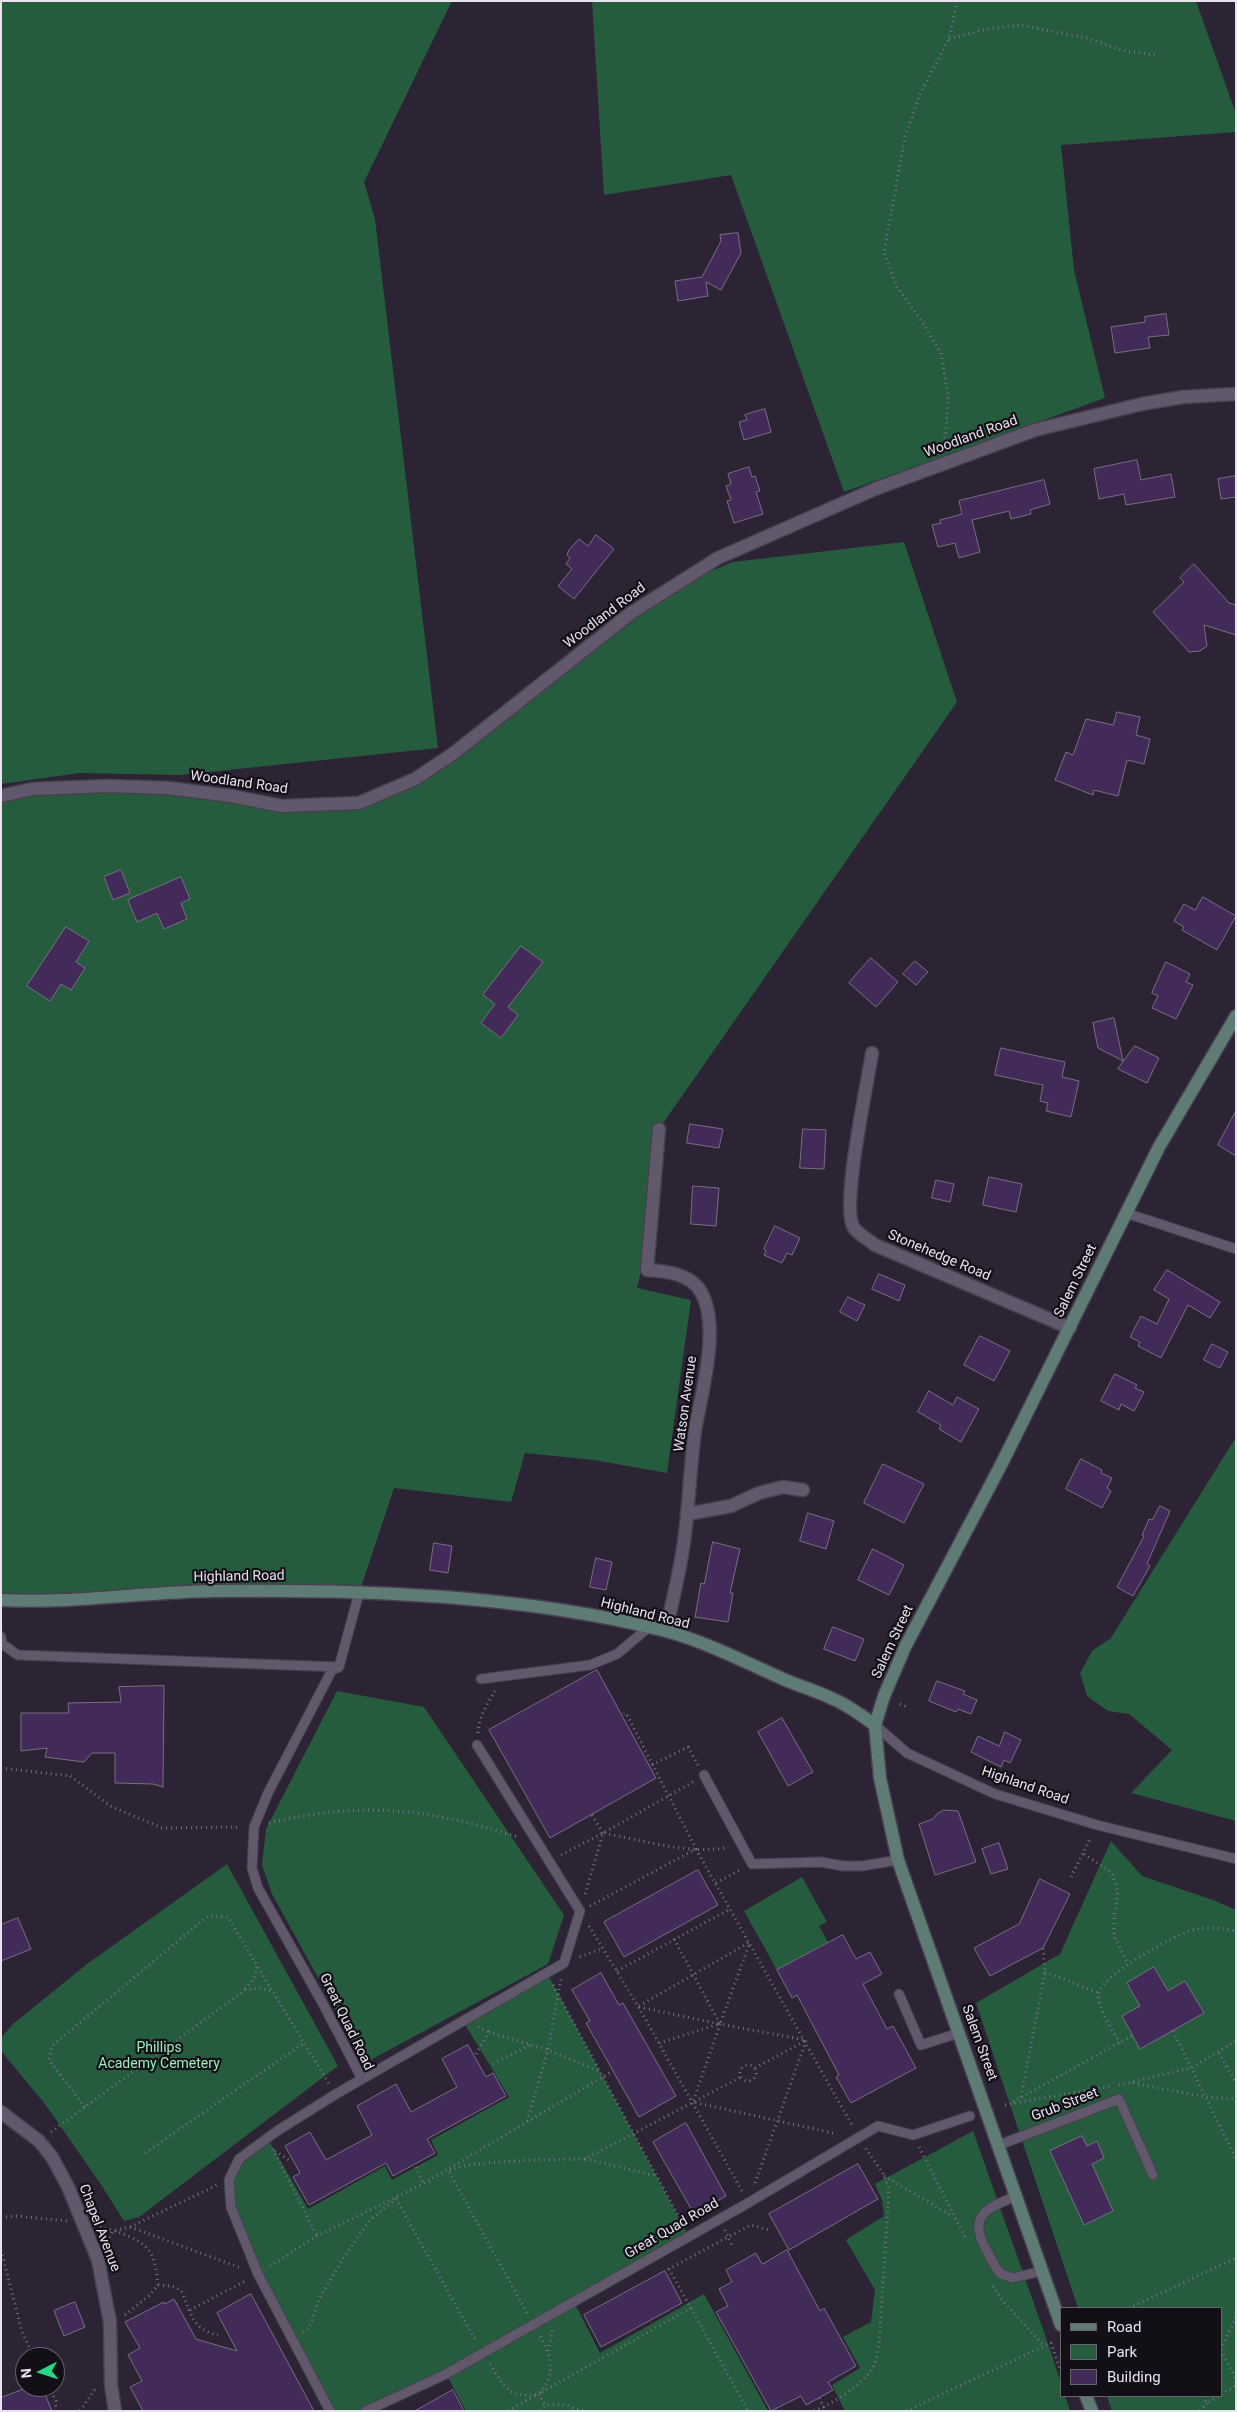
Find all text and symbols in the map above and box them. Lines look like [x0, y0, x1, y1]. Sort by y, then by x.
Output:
street label: Woodland Road [922, 412, 1020, 462]
street label: Woodland Road [561, 580, 649, 652]
street label: Woodland Road [189, 768, 289, 798]
street label: Stonehedge Road [885, 1227, 993, 1285]
street label: Salem Street [1051, 1242, 1101, 1320]
street label: Watson Avenue [671, 1355, 701, 1453]
street label: Highland Road [193, 1568, 285, 1586]
street label: Highland Road [599, 1595, 691, 1633]
street label: Salem Street [869, 1602, 917, 1682]
street label: Highland Road [979, 1763, 1071, 1809]
street label: Great Quad Road [315, 1971, 377, 2073]
street label: Salem Street [958, 2003, 1000, 2083]
park label: Phillips Academy Cemetery [98, 2040, 220, 2072]
street label: Grub Street [1029, 2085, 1101, 2125]
street label: Chapel Avenue [75, 2182, 123, 2274]
street label: Great Quad Road [622, 2195, 722, 2263]
legend [1060, 2307, 1222, 2397]
text: Road [1107, 2318, 1141, 2336]
text: Park [1107, 2343, 1137, 2361]
north arrow [15, 2347, 65, 2397]
text: N [18, 2368, 34, 2379]
text: Building [1107, 2368, 1161, 2386]

